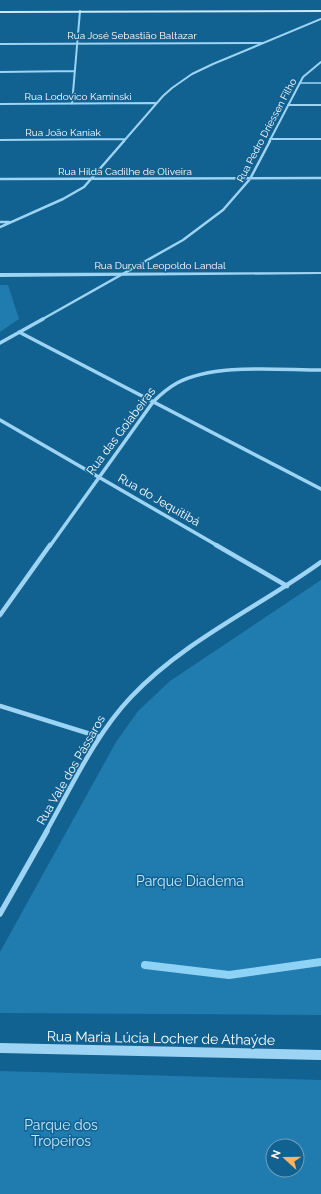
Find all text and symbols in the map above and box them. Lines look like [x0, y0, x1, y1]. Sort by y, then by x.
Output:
street label: Rua José Sebastião Baltazar [67, 30, 197, 41]
street label: Rua Pedro Driessen Filho [234, 77, 298, 184]
street label: Rua Lodovico Kaminski [25, 91, 131, 102]
street label: Rua João Kaniak [25, 127, 101, 138]
street label: Rua Hilda Cadilhe de Oliveira [58, 166, 192, 177]
street label: Rua Durval Leopoldo Landal [94, 260, 226, 271]
street label: Rua das Goiabeiras [84, 384, 159, 477]
street label: Rua do Jequitibá [116, 471, 202, 529]
street label: Rua Vale dos Pássaros [34, 713, 108, 827]
park label: Parque Diadema [136, 873, 244, 889]
street label: Rua Maria Lúcia Locher de Athaýde [47, 1028, 275, 1048]
park label: Parque dos Tropeiros [24, 1117, 98, 1149]
north arrow [265, 1138, 305, 1178]
text: N [269, 1148, 284, 1161]

